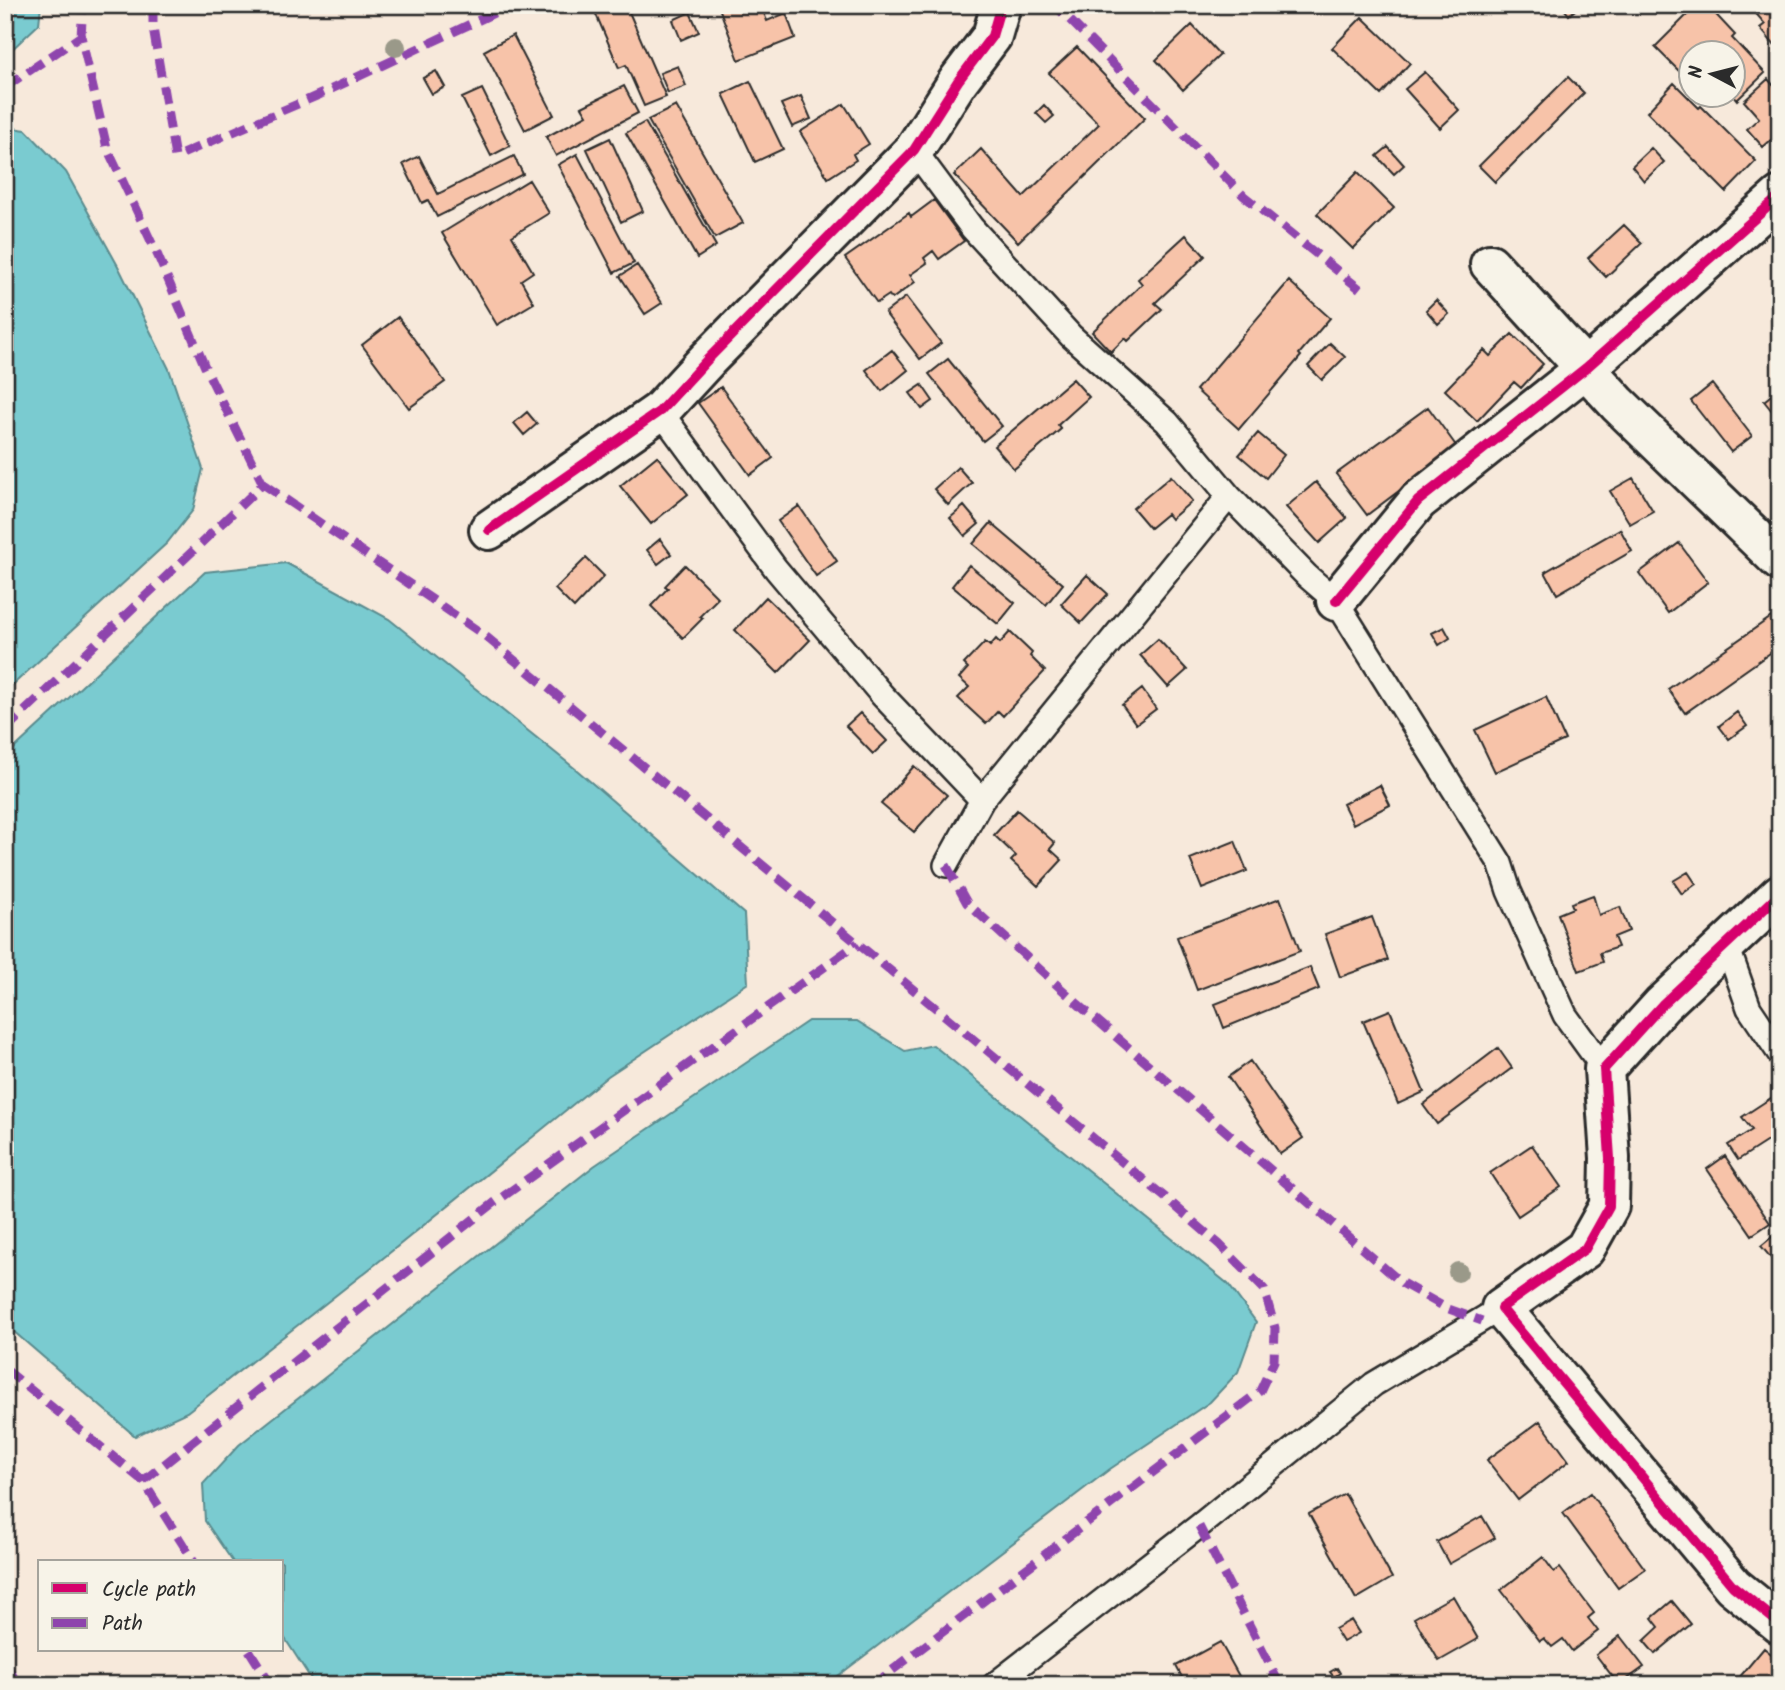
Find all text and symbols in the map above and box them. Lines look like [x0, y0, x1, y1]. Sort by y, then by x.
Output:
north arrow [1676, 38, 1746, 108]
text: N [1681, 64, 1713, 80]
legend [38, 1560, 284, 1652]
text: Cycle path [102, 1574, 196, 1607]
text: Path [102, 1608, 143, 1641]

